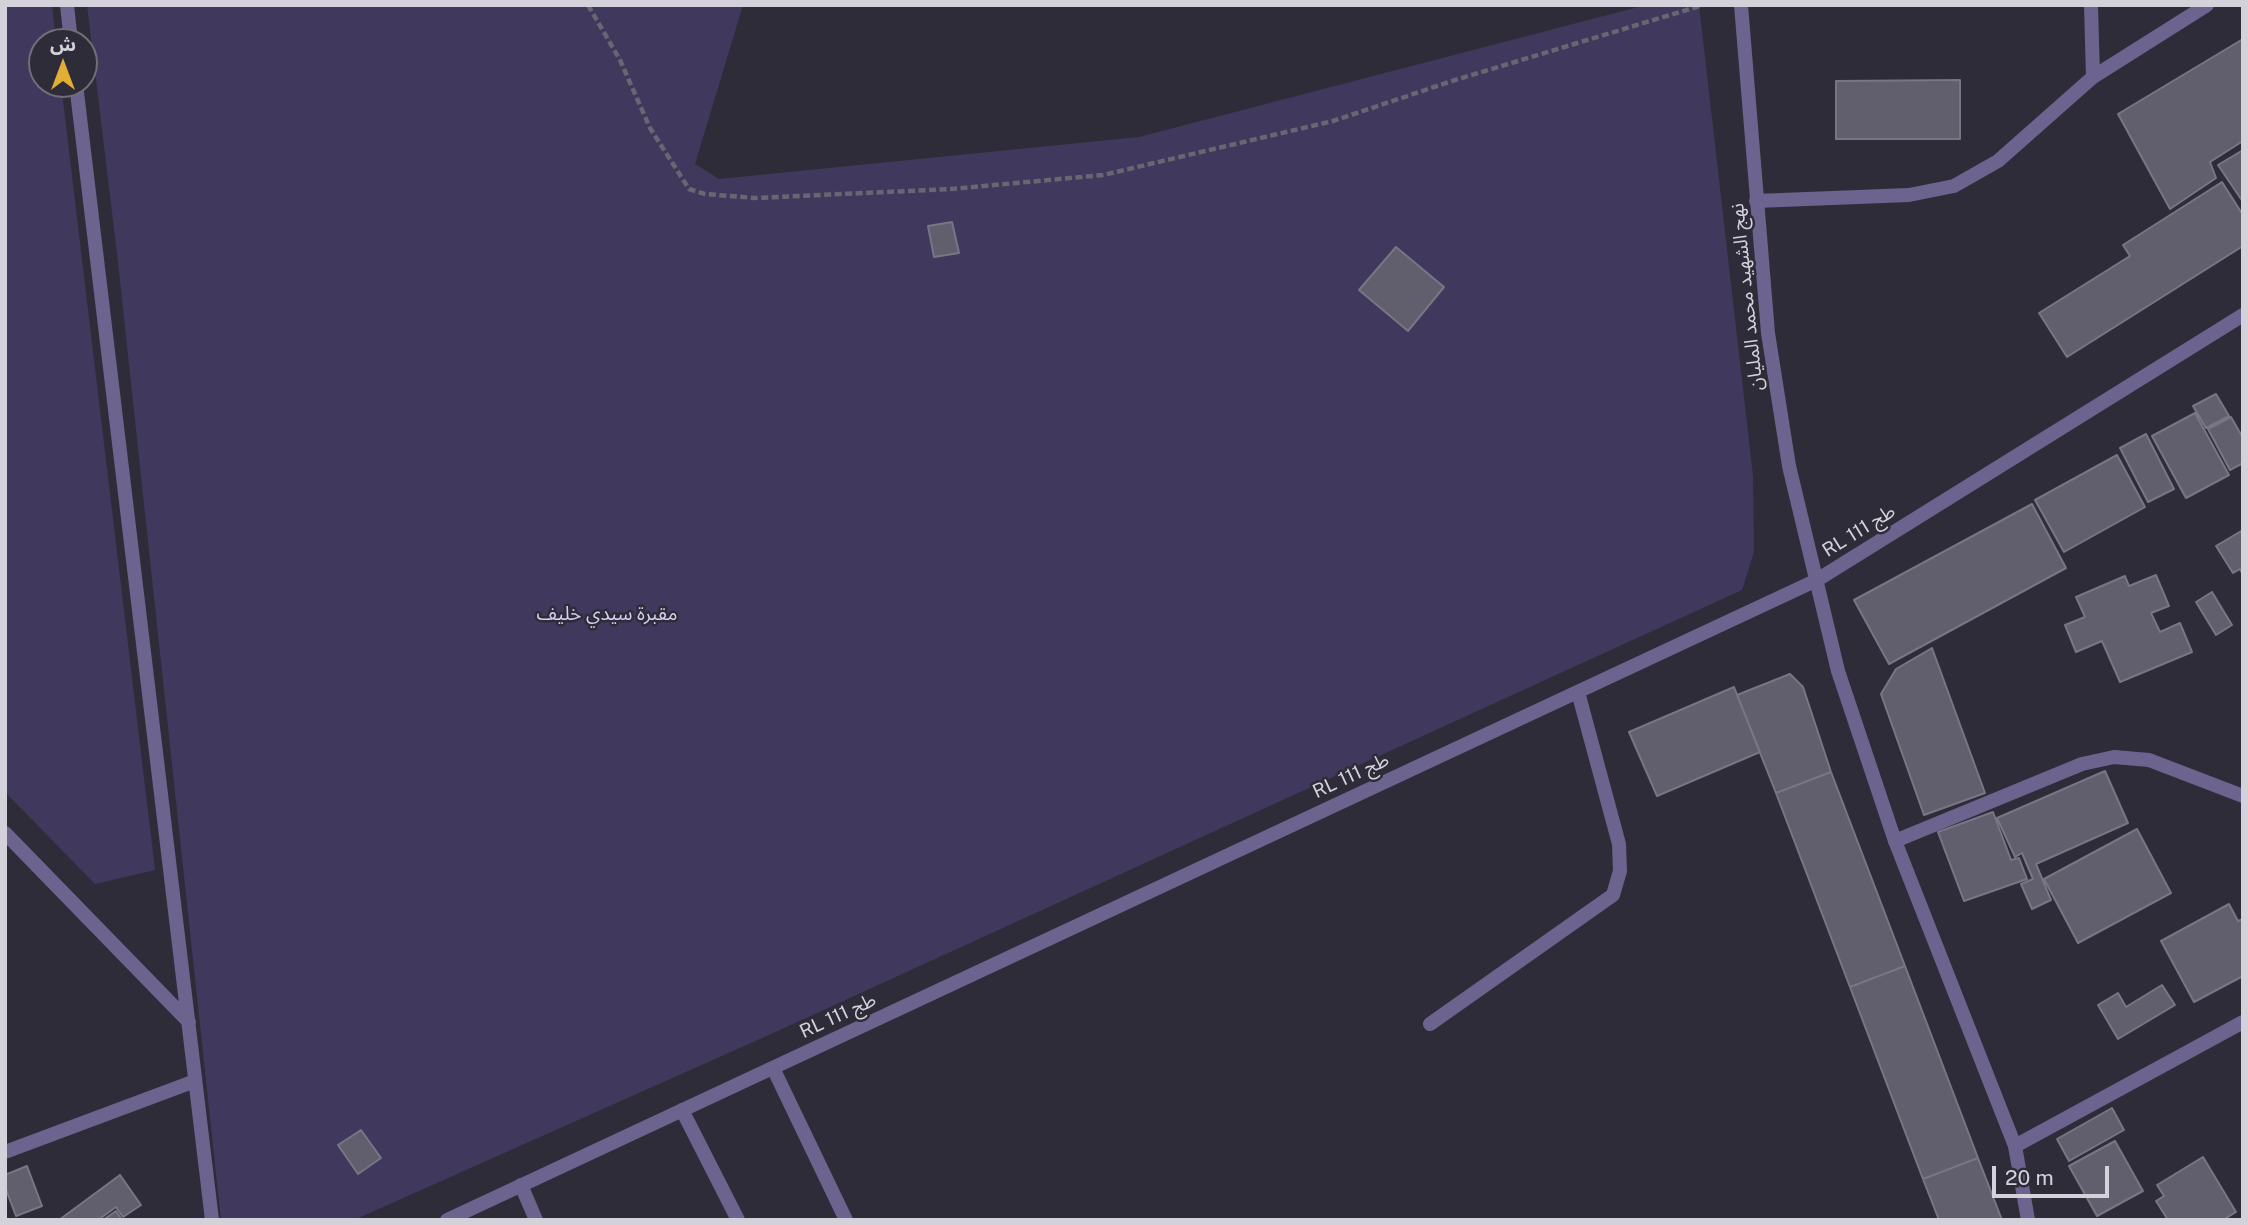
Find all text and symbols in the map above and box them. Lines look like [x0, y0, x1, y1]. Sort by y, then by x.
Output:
north arrow [28, 28, 98, 98]
text: ش [50, 33, 76, 55]
street label: نهج الشهيد محمد المليان [1726, 202, 1768, 392]
street label: RL طج 111 [1818, 500, 1900, 562]
park label: مقبرة سيدي خليف [537, 603, 677, 625]
street label: RL طج 111 [1309, 748, 1393, 804]
street label: RL طج 111 [796, 988, 880, 1044]
scale bar [1996, 1152, 2113, 1196]
text: 20 m [2005, 1165, 2054, 1190]

